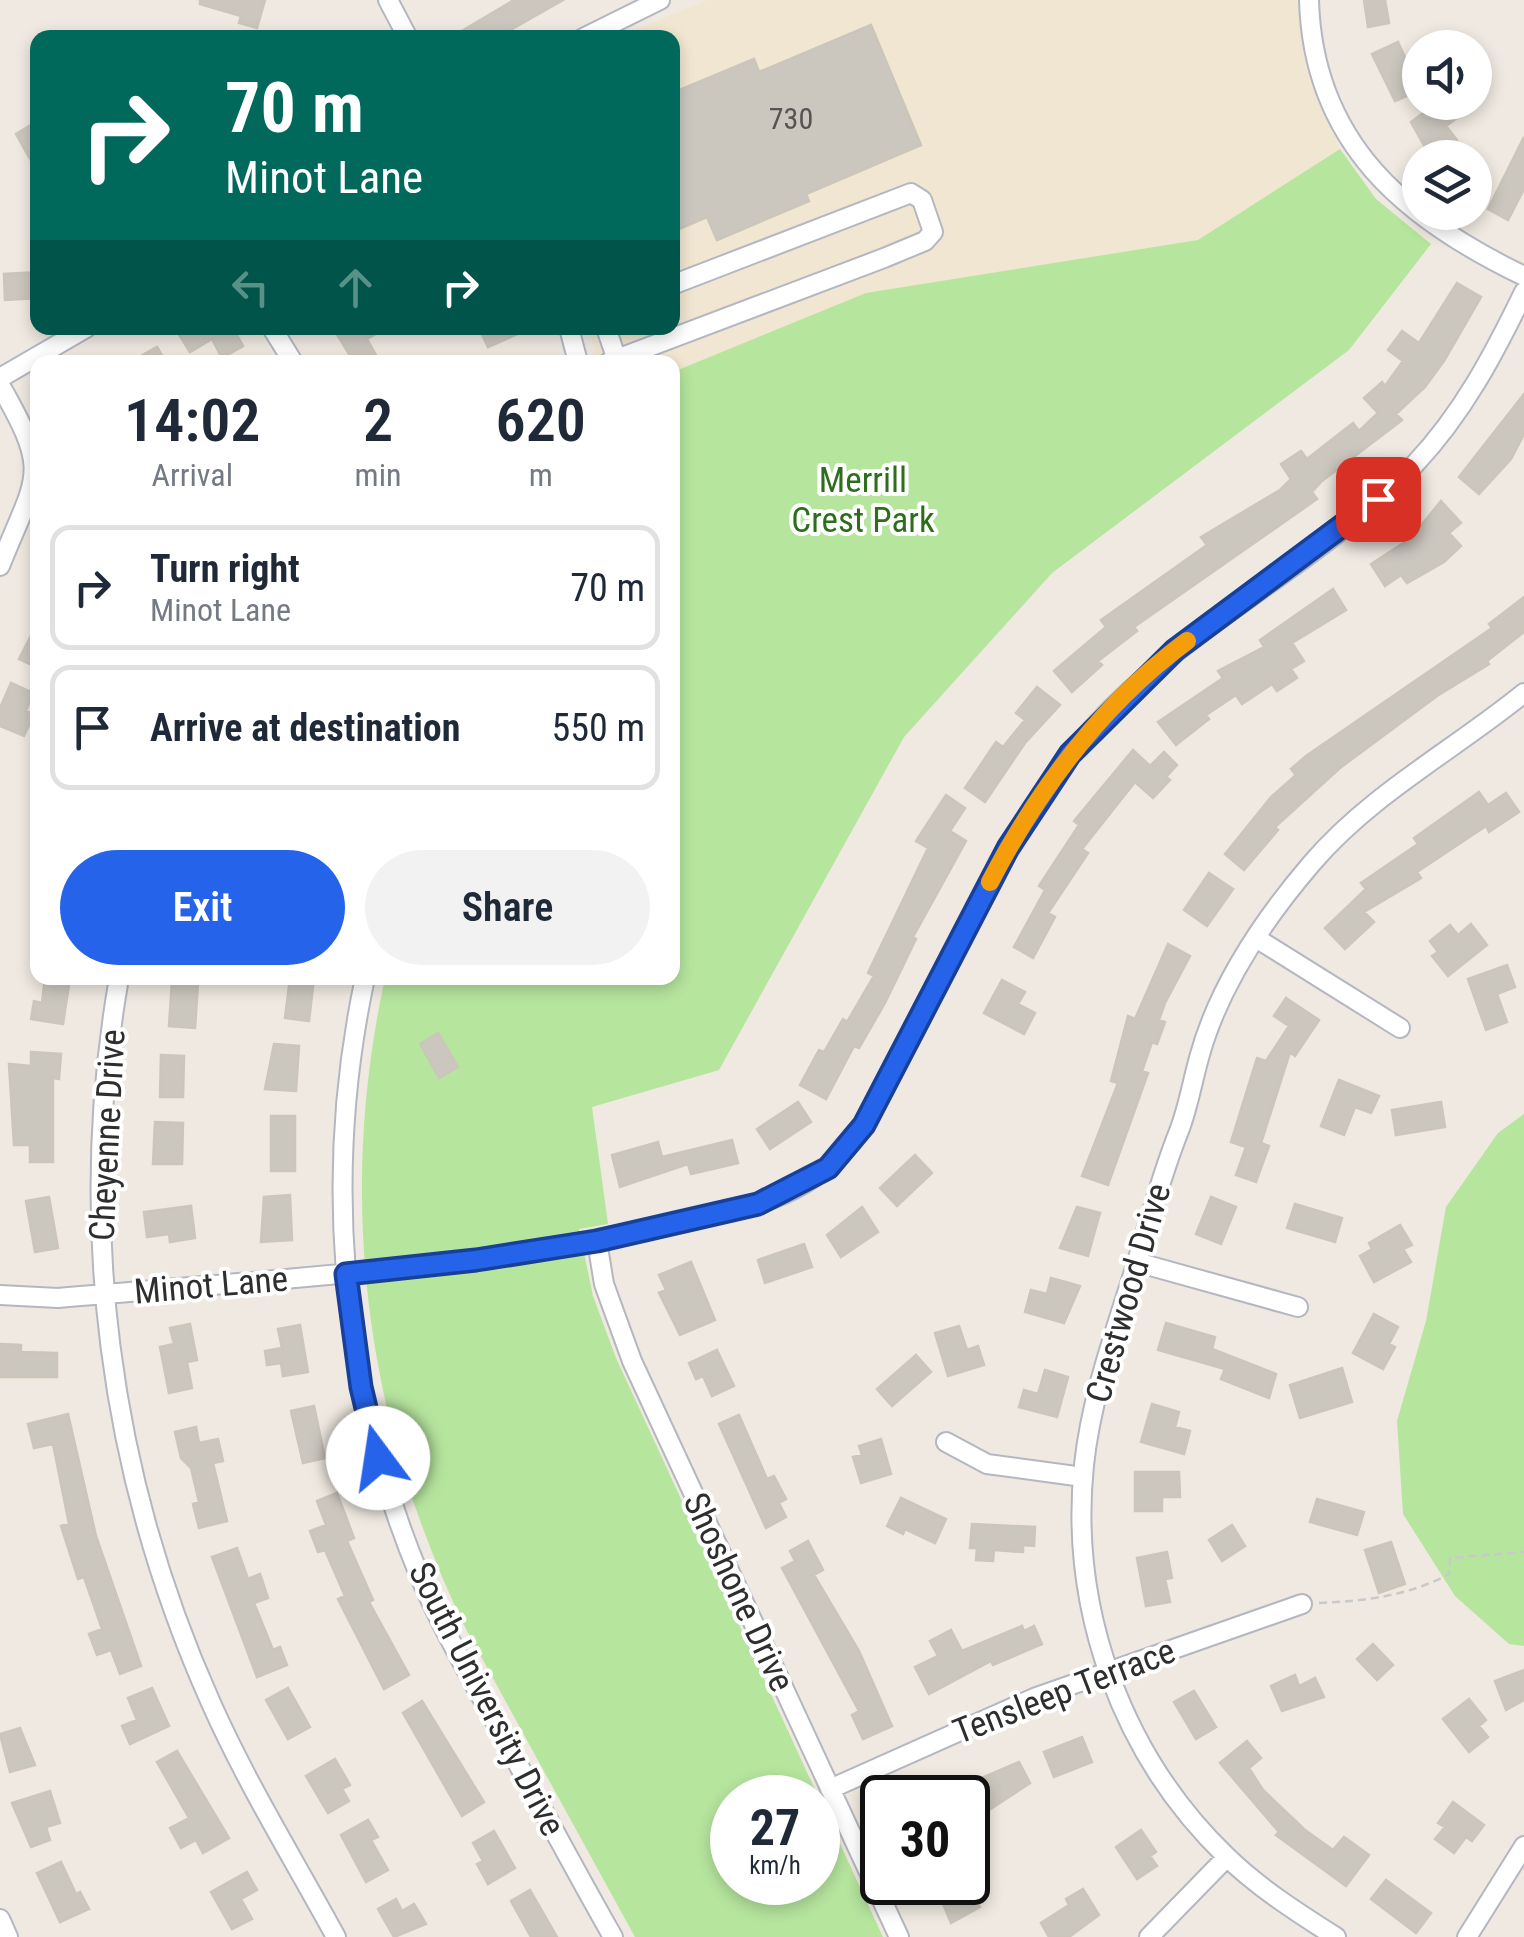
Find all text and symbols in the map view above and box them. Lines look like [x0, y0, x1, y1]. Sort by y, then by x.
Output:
map controls [1402, 30, 1492, 230]
button: sound [1402, 30, 1492, 120]
text: 70 m [225, 67, 364, 149]
icon: right [60, 70, 190, 200]
house number: 730 [769, 101, 813, 136]
button: layers [1402, 140, 1492, 230]
text: Minot Lane [225, 151, 423, 204]
icon: left [223, 260, 278, 315]
icon: ahead [328, 260, 383, 315]
icon: right [433, 260, 488, 315]
text: 14:02 [124, 385, 261, 456]
text: 2 [363, 385, 393, 456]
text: 620 [495, 385, 586, 456]
text: Arrival [152, 456, 233, 494]
text: min [355, 456, 401, 494]
text: m [529, 456, 553, 494]
pin [1336, 457, 1421, 542]
park label: Merrill Crest Park [791, 460, 935, 541]
icon: arrive [1351, 472, 1406, 527]
text: Turn right [150, 547, 300, 591]
icon: right [65, 560, 120, 615]
text: 70 m [570, 566, 645, 610]
text: Minot Lane [150, 591, 291, 629]
icon: arrive [65, 700, 120, 755]
text: Arrive at destination [150, 706, 460, 750]
text: 550 m [551, 706, 645, 750]
button: Exit [60, 850, 345, 965]
button: Share [365, 850, 650, 965]
street label: Cheyenne Drive [81, 1028, 134, 1242]
street label: Crestwood Drive [1078, 1179, 1179, 1407]
street label: Minot Lane [132, 1258, 290, 1313]
position arrow [326, 1406, 430, 1510]
street label: Shoshone Drive [675, 1486, 802, 1698]
street label: South University Drive [400, 1556, 573, 1843]
street label: Tensleep Terrace [948, 1630, 1181, 1753]
speed limit sign: 30 [860, 1775, 990, 1905]
text: 27 [750, 1799, 800, 1857]
text: km/h [749, 1851, 801, 1880]

